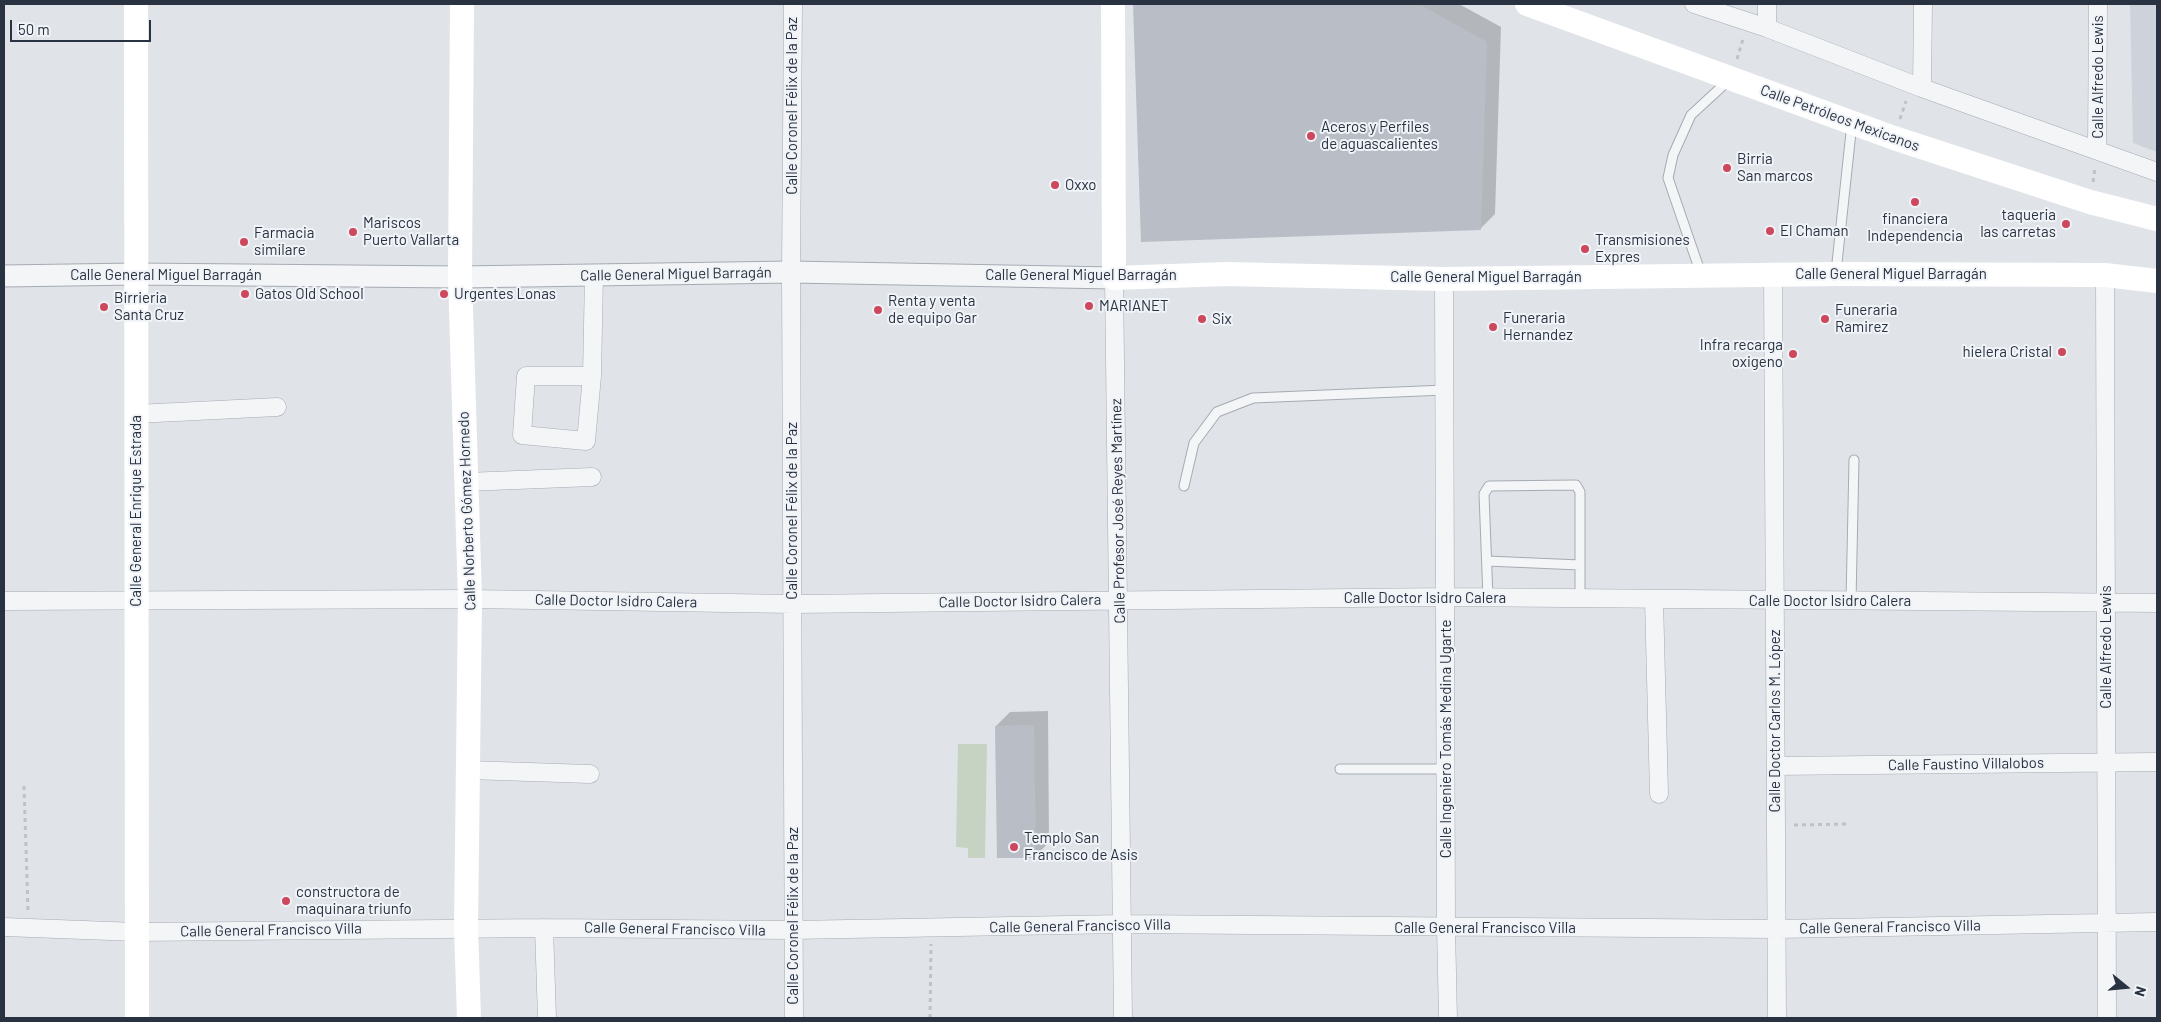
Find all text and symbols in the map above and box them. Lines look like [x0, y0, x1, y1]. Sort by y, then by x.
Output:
scale bar [12, 10, 154, 42]
street label: Calle Alfredo Lewis [2089, 15, 2107, 139]
street label: Calle Coronel Félix de la Paz [783, 17, 801, 195]
text: 50 m [18, 20, 50, 38]
street label: Calle Petróleos Mexicanos [1758, 81, 1922, 155]
place label: Aceros y Perfiles de aguascalientes [1321, 118, 1438, 153]
marker: Aceros y Perfiles de aguascalientes [1305, 130, 1317, 142]
place label: Birria San marcos [1737, 150, 1813, 185]
marker: Birria San marcos [1721, 162, 1733, 174]
place label: Oxxo [1065, 176, 1096, 194]
marker: Oxxo [1049, 179, 1061, 191]
marker: financiera Independencia [1909, 196, 1921, 208]
place label: taqueria las carretas [1980, 206, 2056, 241]
place label: financiera Independencia [1867, 210, 1963, 245]
place label: Mariscos Puerto Vallarta [363, 214, 459, 249]
marker: taqueria las carretas [2060, 218, 2072, 230]
place label: El Chaman [1780, 222, 1849, 240]
place label: Farmacia similare [254, 224, 315, 259]
marker: El Chaman [1764, 225, 1776, 237]
marker: Mariscos Puerto Vallarta [347, 226, 359, 238]
place label: Transmisiones Expres [1595, 231, 1690, 266]
marker: Farmacia similare [238, 236, 250, 248]
marker: Transmisiones Expres [1579, 243, 1591, 255]
street label: Calle General Miguel Barragán [580, 263, 772, 285]
street label: Calle General Miguel Barragán [1795, 265, 1987, 283]
street label: Calle General Miguel Barragán [70, 266, 262, 284]
street label: Calle General Miguel Barragán [985, 266, 1177, 284]
street label: Calle General Miguel Barragán [1390, 268, 1582, 286]
place label: Gatos Old School [255, 285, 364, 303]
place label: Urgentes Lonas [454, 285, 556, 303]
marker: Gatos Old School [239, 288, 251, 300]
marker: Urgentes Lonas [438, 288, 450, 300]
place label: Birrieria Santa Cruz [114, 289, 184, 324]
place label: Renta y venta de equipo Gar [888, 292, 977, 327]
place label: MARIANET [1099, 297, 1169, 315]
marker: MARIANET [1083, 300, 1095, 312]
marker: Birrieria Santa Cruz [98, 301, 110, 313]
place label: Funeraria Ramirez [1835, 301, 1897, 336]
marker: Renta y venta de equipo Gar [872, 304, 884, 316]
place label: Funeraria Hernandez [1503, 309, 1573, 344]
place label: Six [1212, 310, 1232, 328]
marker: Six [1196, 313, 1208, 325]
marker: Funeraria Ramirez [1819, 313, 1831, 325]
marker: Funeraria Hernandez [1487, 321, 1499, 333]
place label: Infra recarga oxigeno [1700, 336, 1783, 371]
place label: hielera Cristal [1962, 343, 2052, 361]
marker: hielera Cristal [2056, 346, 2068, 358]
marker: Infra recarga oxigeno [1787, 348, 1799, 360]
street label: Calle Profesor José Reyes Martínez [1107, 398, 1129, 624]
street label: Calle Norberto Gómez Hornedo [455, 411, 479, 611]
street label: Calle General Enrique Estrada [127, 415, 145, 607]
street label: Calle Coronel Félix de la Paz [783, 422, 801, 600]
street label: Calle Alfredo Lewis [2097, 585, 2115, 709]
street label: Calle Doctor Isidro Calera [1344, 589, 1506, 607]
street label: Calle Doctor Isidro Calera [535, 591, 697, 611]
street label: Calle Doctor Isidro Calera [939, 591, 1101, 611]
street label: Calle Doctor Isidro Calera [1749, 592, 1911, 610]
street label: Calle Ingeniero Tomás Medina Ugarte [1437, 620, 1455, 858]
street label: Calle Doctor Carlos M. López [1766, 630, 1784, 812]
street label: Calle Faustino Villalobos [1888, 754, 2044, 774]
street label: Calle Coronel Félix de la Paz [784, 827, 802, 1005]
place label: Templo San Francisco de Asis [1024, 829, 1138, 864]
marker: Templo San Francisco de Asis [1008, 841, 1020, 853]
place label: constructora de maquinara triunfo [296, 883, 412, 918]
marker: constructora de maquinara triunfo [280, 895, 292, 907]
street label: Calle General Francisco Villa [989, 915, 1171, 937]
street label: Calle General Francisco Villa [1799, 916, 1981, 938]
street label: Calle General Francisco Villa [584, 918, 766, 940]
street label: Calle General Francisco Villa [180, 919, 362, 941]
street label: Calle General Francisco Villa [1394, 919, 1576, 937]
north arrow [2101, 962, 2151, 1012]
text: N [2131, 985, 2150, 998]

